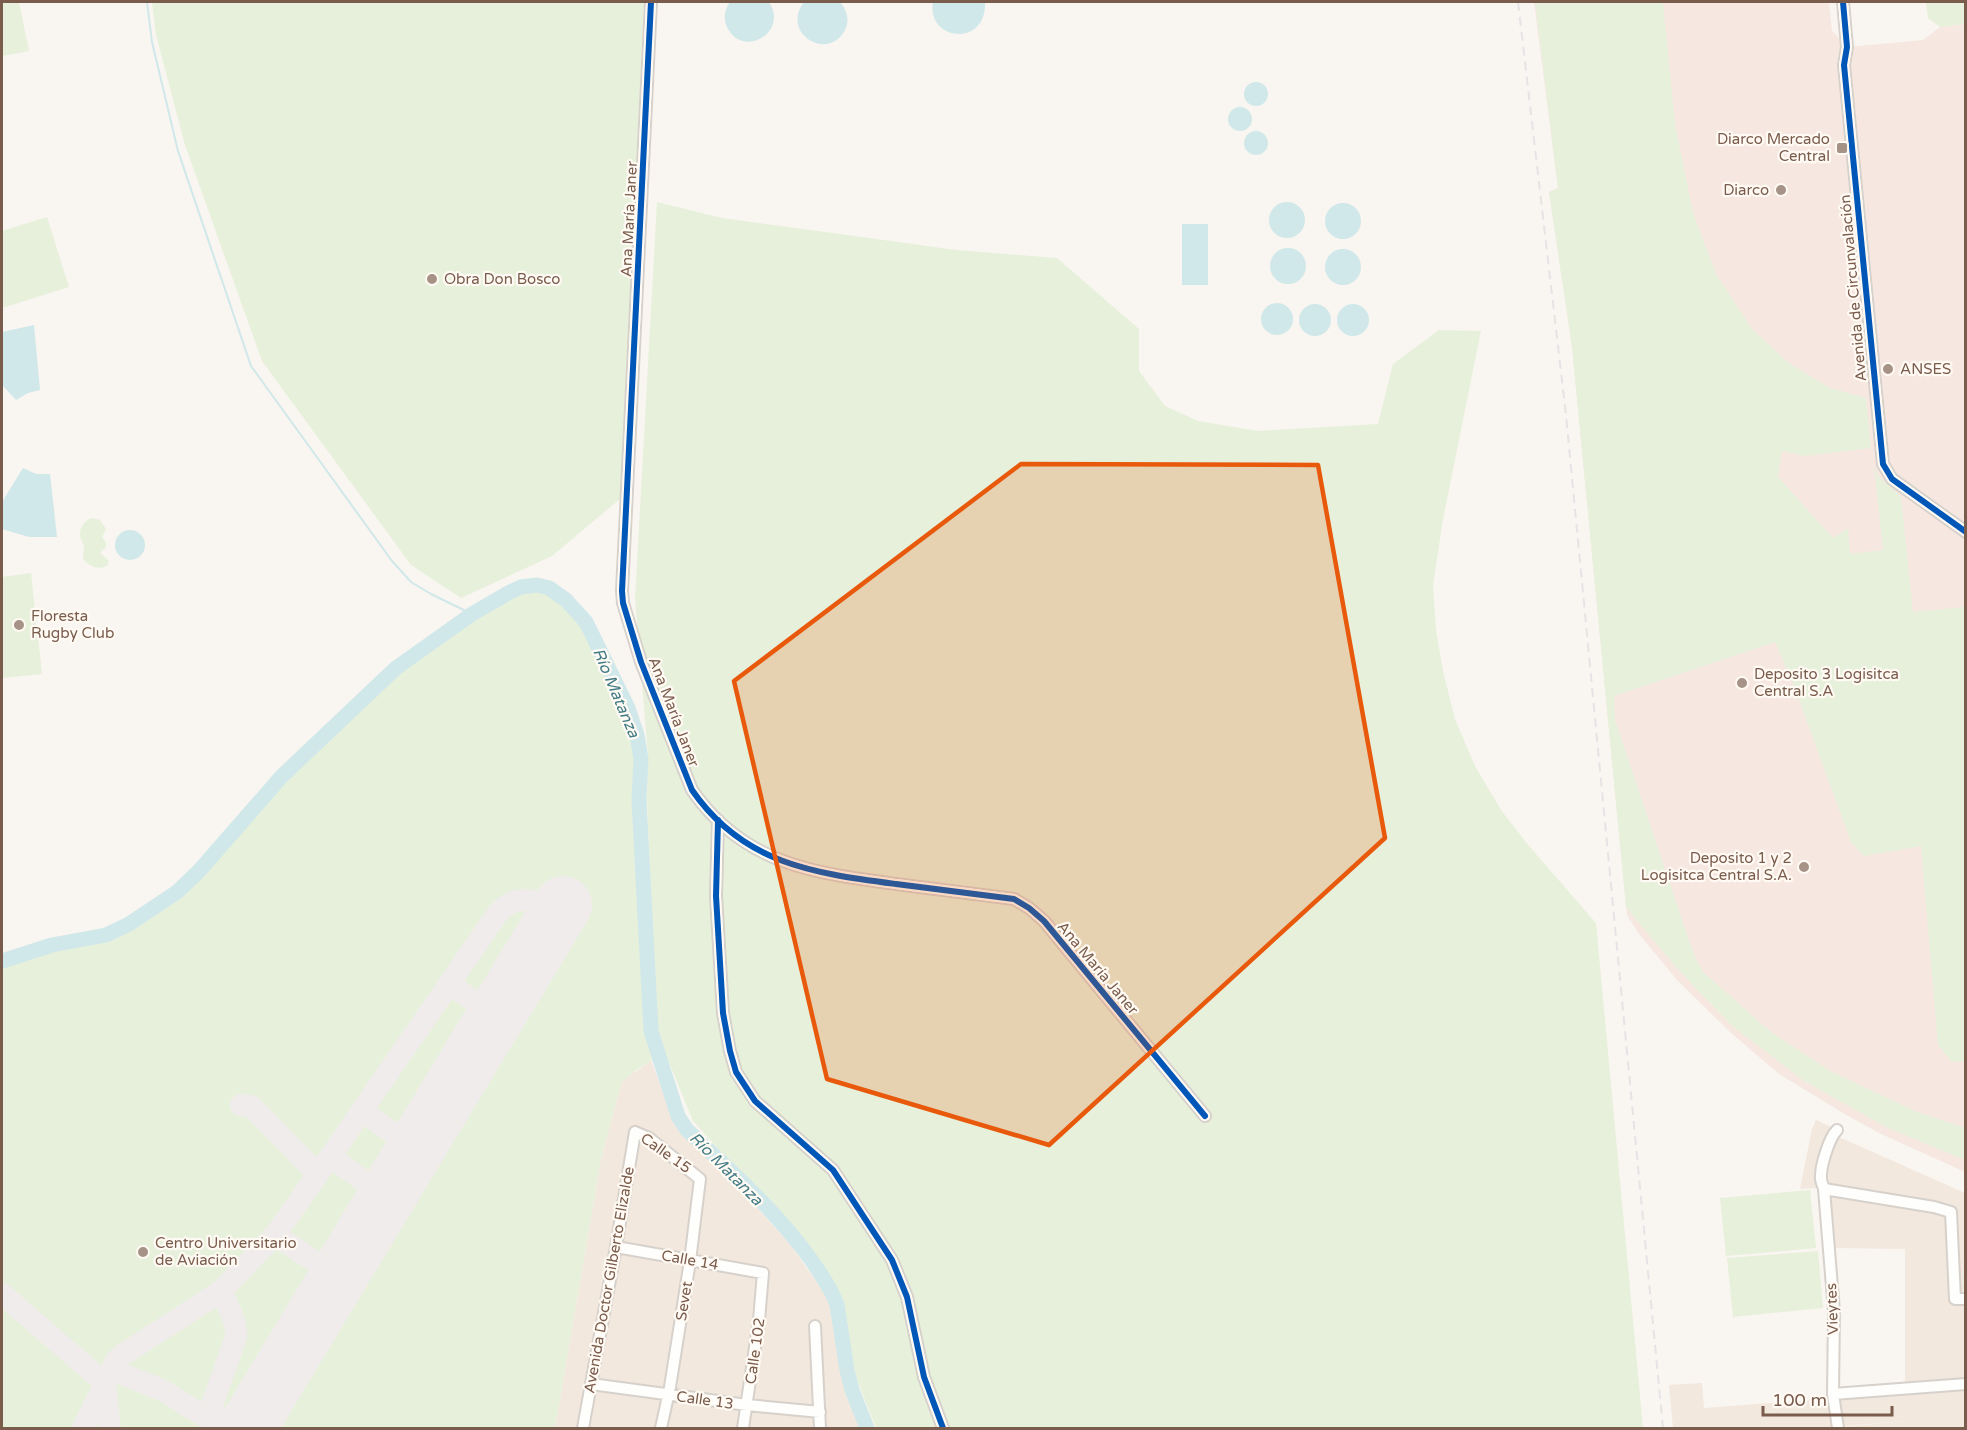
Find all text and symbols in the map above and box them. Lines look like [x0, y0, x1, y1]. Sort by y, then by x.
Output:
place label: Diarco Mercado Central [1717, 130, 1830, 165]
marker: Diarco Mercado Central [1835, 141, 1849, 155]
street label: Ana María Janer [617, 160, 641, 277]
place label: Diarco [1723, 181, 1769, 199]
marker: Diarco [1774, 183, 1788, 197]
street label: Avenida de Circunvalación [1836, 194, 1870, 382]
place label: Obra Don Bosco [444, 270, 560, 288]
marker: Obra Don Bosco [425, 272, 439, 286]
place label: ANSES [1900, 360, 1951, 378]
marker: ANSES [1881, 362, 1895, 376]
place label: Floresta Rugby Club [31, 607, 114, 642]
marker: Floresta Rugby Club [12, 618, 26, 632]
water label: Río Matanza [588, 645, 644, 742]
street label: Ana María Janer [645, 655, 703, 770]
place label: Deposito 3 Logisitca Central S.A [1754, 665, 1899, 700]
marker: Deposito 3 Logisitca Central S.A [1735, 676, 1749, 690]
place label: Deposito 1 y 2 Logisitca Central S.A. [1641, 849, 1792, 884]
marker: Deposito 1 y 2 Logisitca Central S.A. [1797, 860, 1811, 874]
street label: Ana María Janer [1054, 918, 1142, 1018]
water label: Río Matanza [685, 1128, 767, 1210]
street label: Calle 15 [637, 1129, 695, 1177]
street label: Avenida Doctor Gilberto Elizalde [580, 1165, 638, 1395]
place label: Centro Universitario de Aviación [155, 1234, 297, 1269]
marker: Centro Universitario de Aviación [136, 1245, 150, 1259]
street label: Calle 14 [660, 1246, 720, 1274]
street label: Sevet [672, 1280, 696, 1322]
street label: Vieytes [1822, 1283, 1842, 1335]
street label: Calle 102 [741, 1317, 769, 1385]
scale bar [1763, 1379, 1892, 1417]
street label: Calle 13 [675, 1387, 735, 1413]
text: 100 m [1772, 1389, 1827, 1411]

